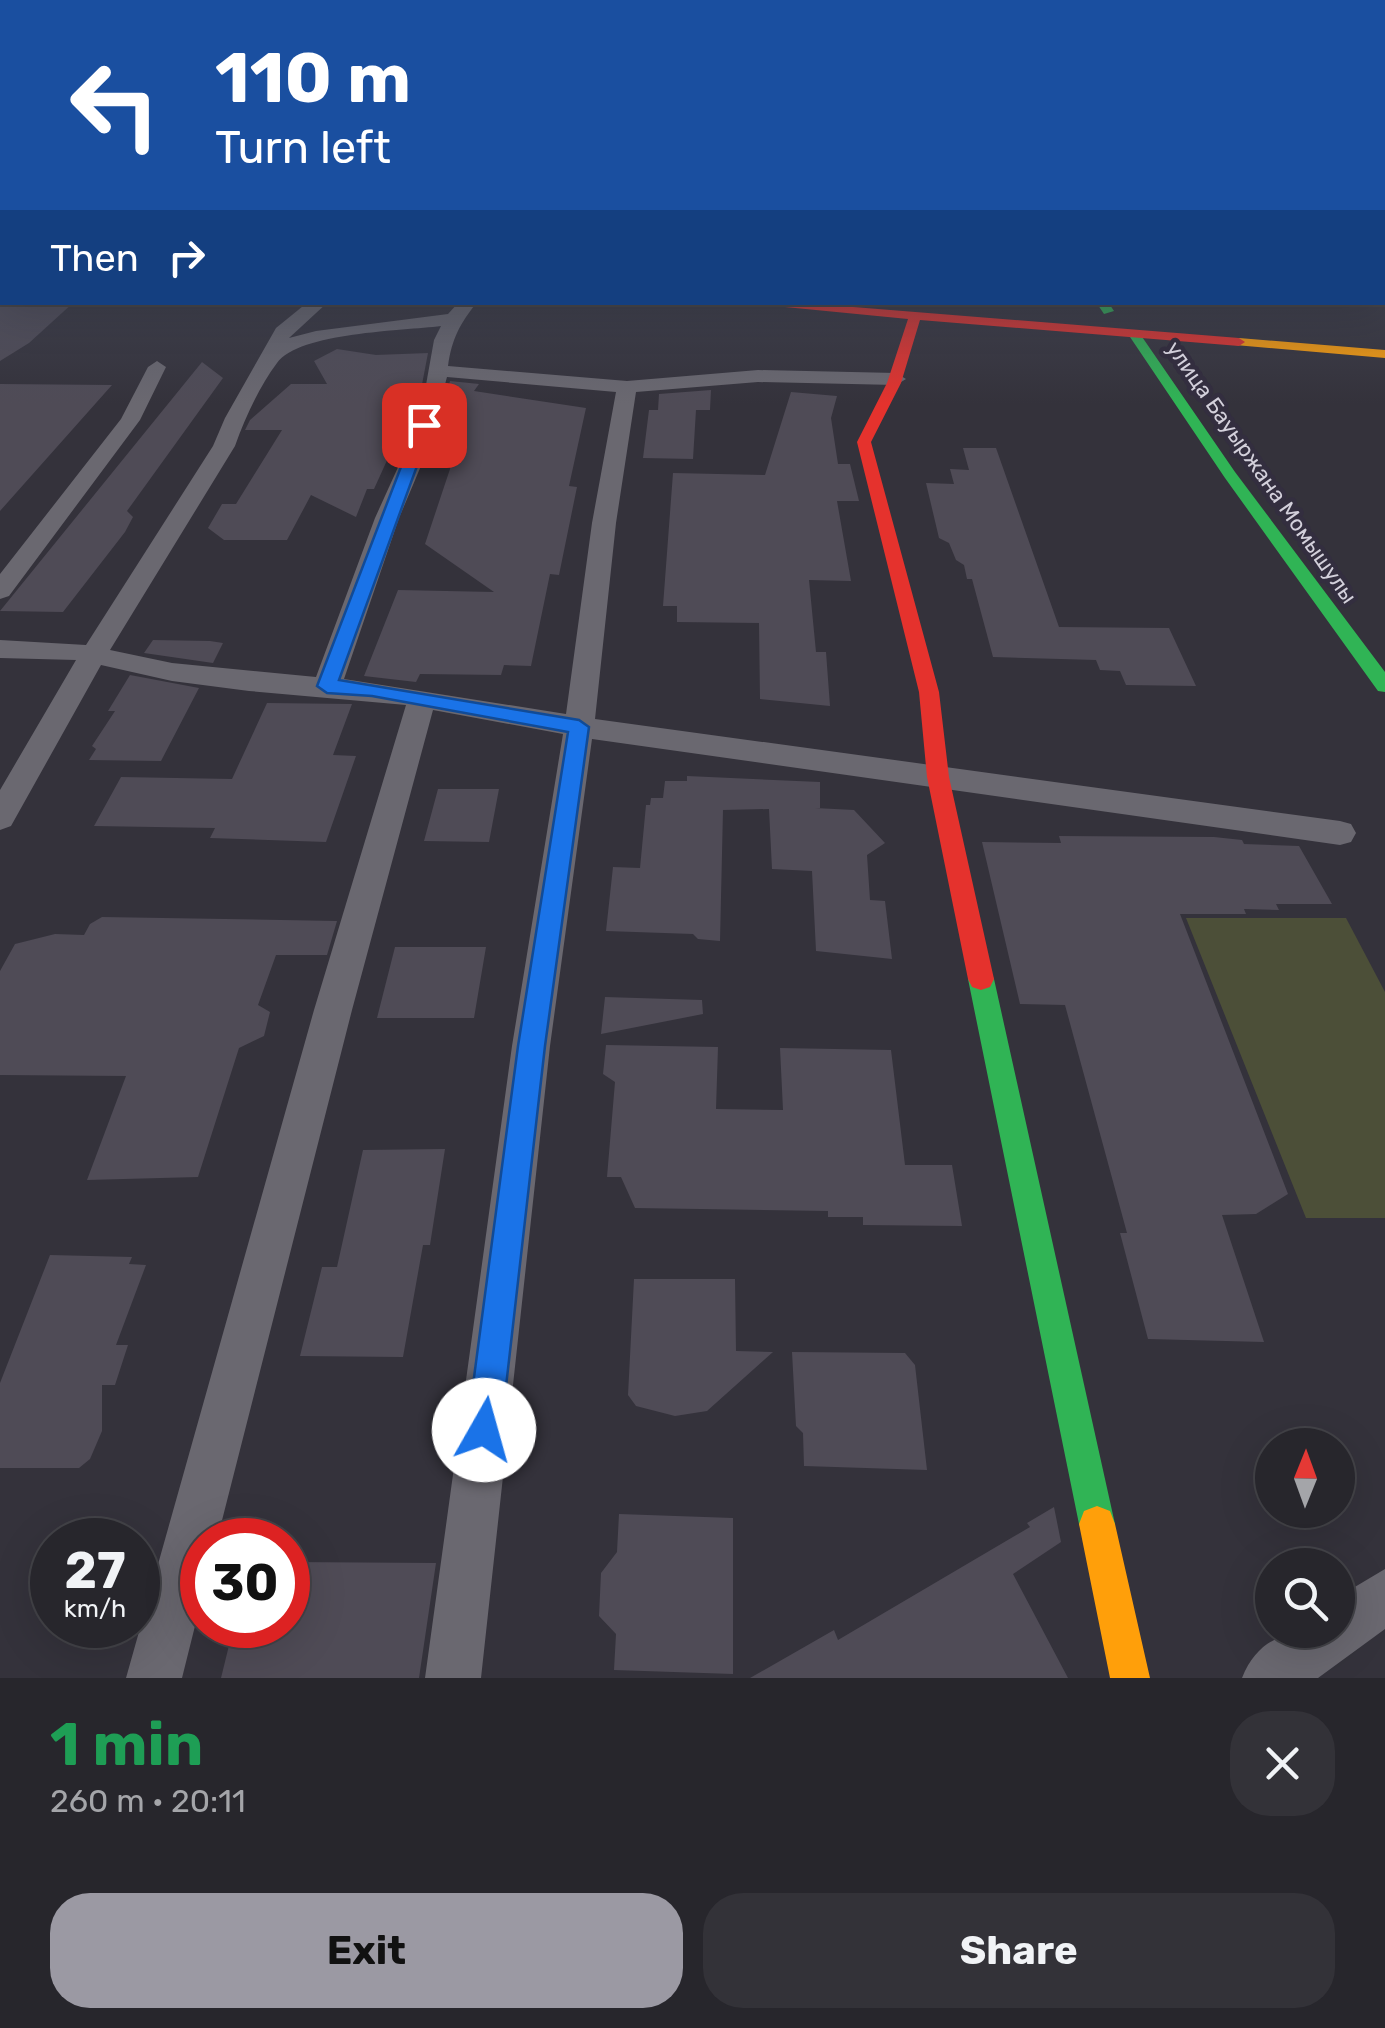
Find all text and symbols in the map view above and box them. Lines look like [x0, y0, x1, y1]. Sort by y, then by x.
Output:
text: 110 m [215, 37, 411, 120]
icon: left [50, 40, 180, 170]
text: Turn left [215, 121, 391, 174]
icon: right [159, 230, 214, 285]
text: Then [50, 235, 139, 281]
street label: улица Бауыржана Момышулы [1160, 336, 1363, 609]
pin [382, 383, 467, 468]
icon: arrive [397, 398, 452, 453]
position arrow [432, 1378, 536, 1482]
north arrow [1255, 1428, 1355, 1528]
map controls [1255, 1428, 1355, 1648]
speed limit sign: 30 [180, 1518, 310, 1648]
text: 27 [64, 1541, 126, 1601]
button: search [1255, 1548, 1355, 1648]
text: km/h [64, 1594, 126, 1623]
text: 1 min [50, 1709, 203, 1780]
button: close [1230, 1711, 1335, 1816]
text: 260 m · 20:11 [50, 1782, 246, 1820]
button: Exit [50, 1893, 683, 2008]
button: Share [703, 1893, 1335, 2008]

